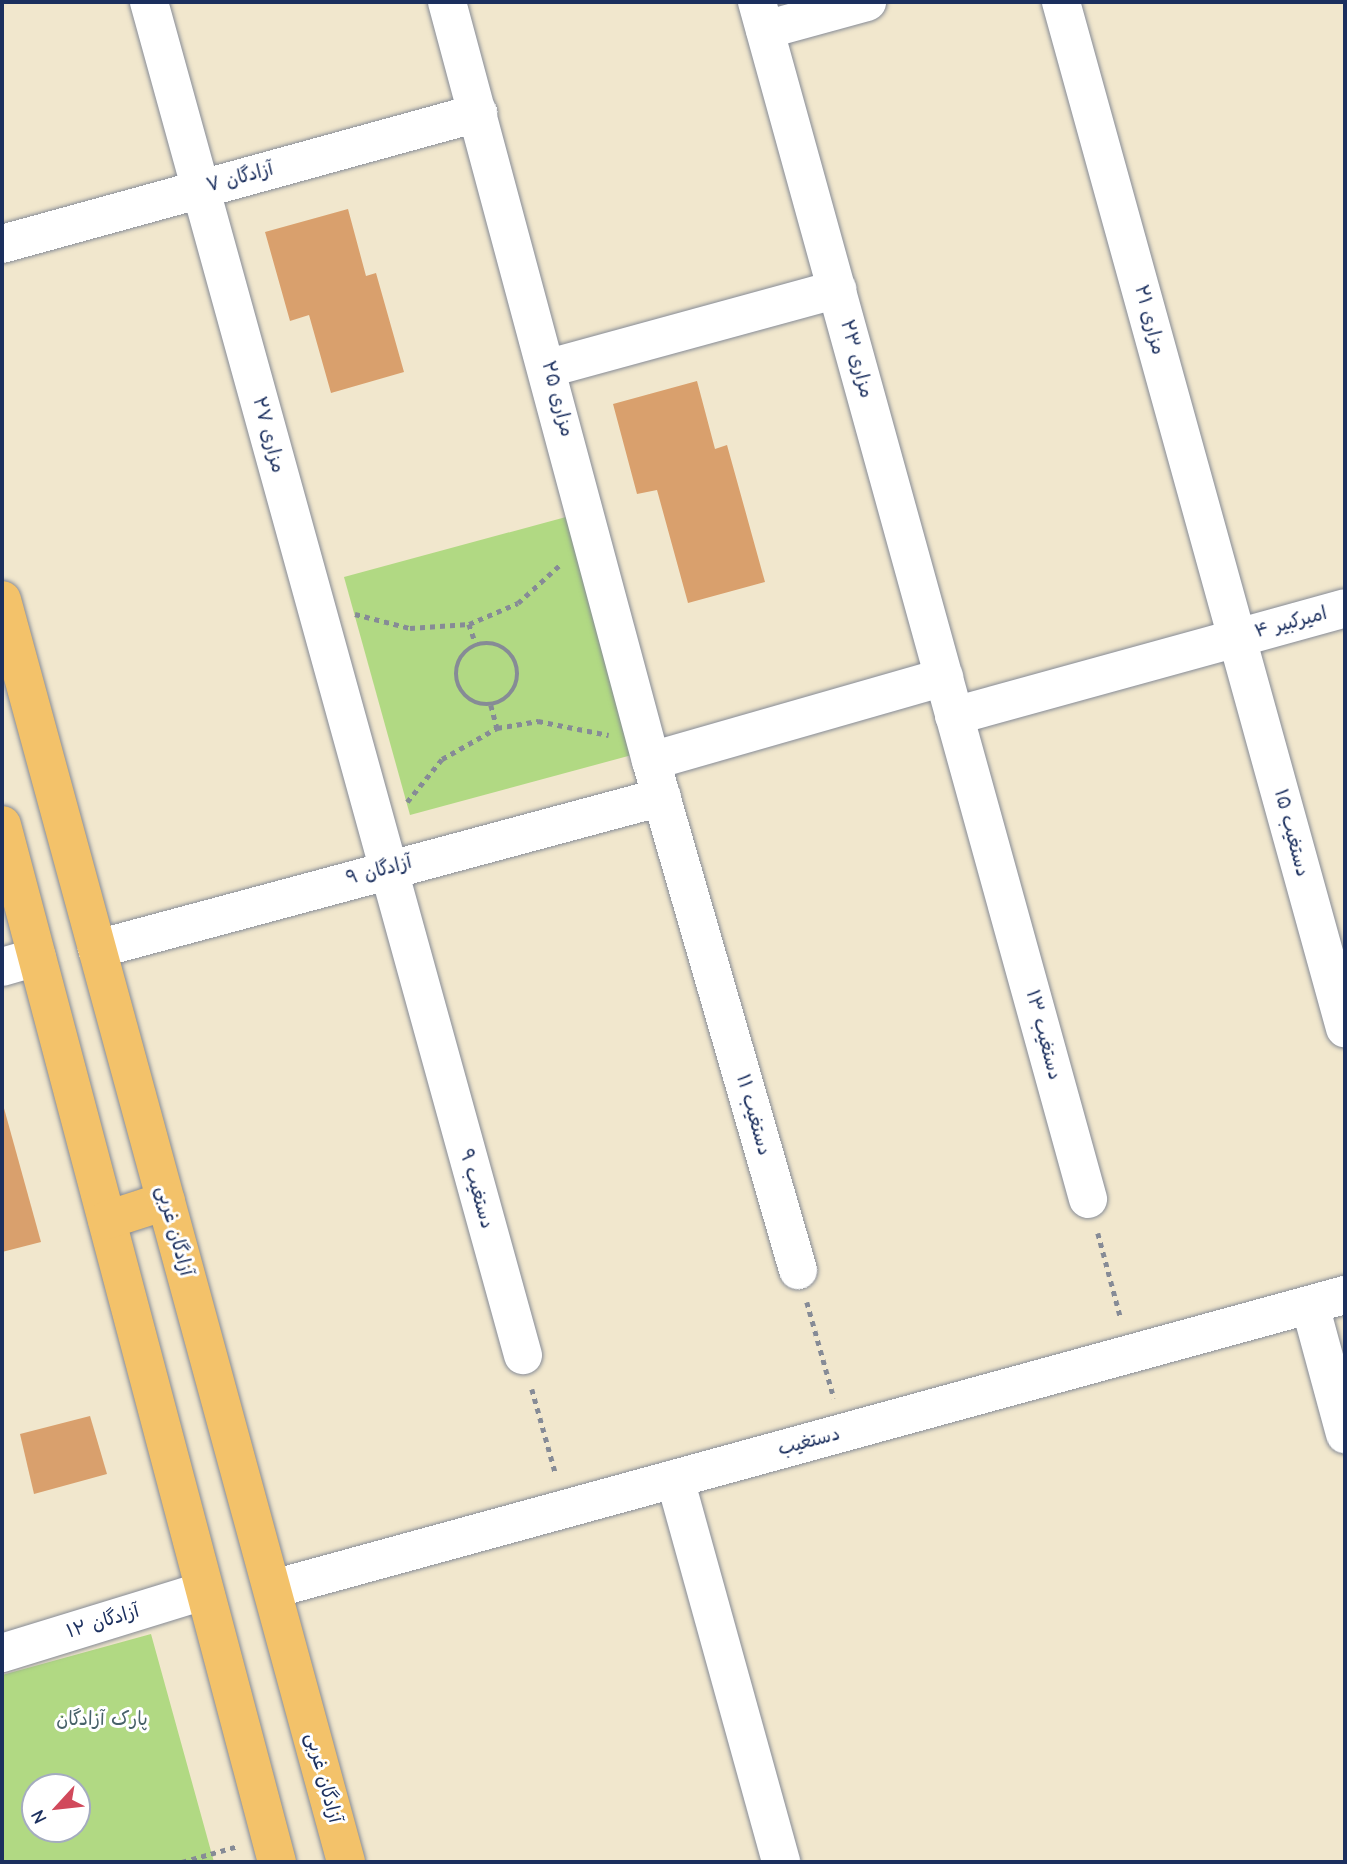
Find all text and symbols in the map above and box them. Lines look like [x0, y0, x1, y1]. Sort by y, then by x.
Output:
street label: آزادگان ۷ [204, 158, 276, 198]
street label: مزاری ۲۱ [1129, 283, 1169, 357]
street label: مزاری ۲۳ [835, 317, 877, 401]
street label: مزاری ۲۵ [536, 359, 578, 439]
street label: مزاری ۲۷ [247, 394, 289, 476]
street label: امیرکبیر ۴ [1252, 602, 1330, 644]
street label: دستغیب ۱۵ [1268, 787, 1314, 879]
street label: آزادگان ۹ [344, 851, 414, 891]
street label: دستغیب ۱۳ [1020, 988, 1066, 1082]
street label: دستغیب ۱۱ [731, 1072, 775, 1158]
street label: دستغیب ۹ [454, 1147, 498, 1231]
street label: آزادگان غربی [151, 1184, 197, 1278]
street label: دستغیب [775, 1423, 843, 1461]
street label: آزادگان ۱۲ [64, 1600, 142, 1644]
park label: پارک آزادگان [56, 1709, 148, 1731]
street label: آزادگان غربی [300, 1731, 346, 1825]
north arrow [21, 1773, 91, 1843]
text: N [26, 1806, 52, 1827]

